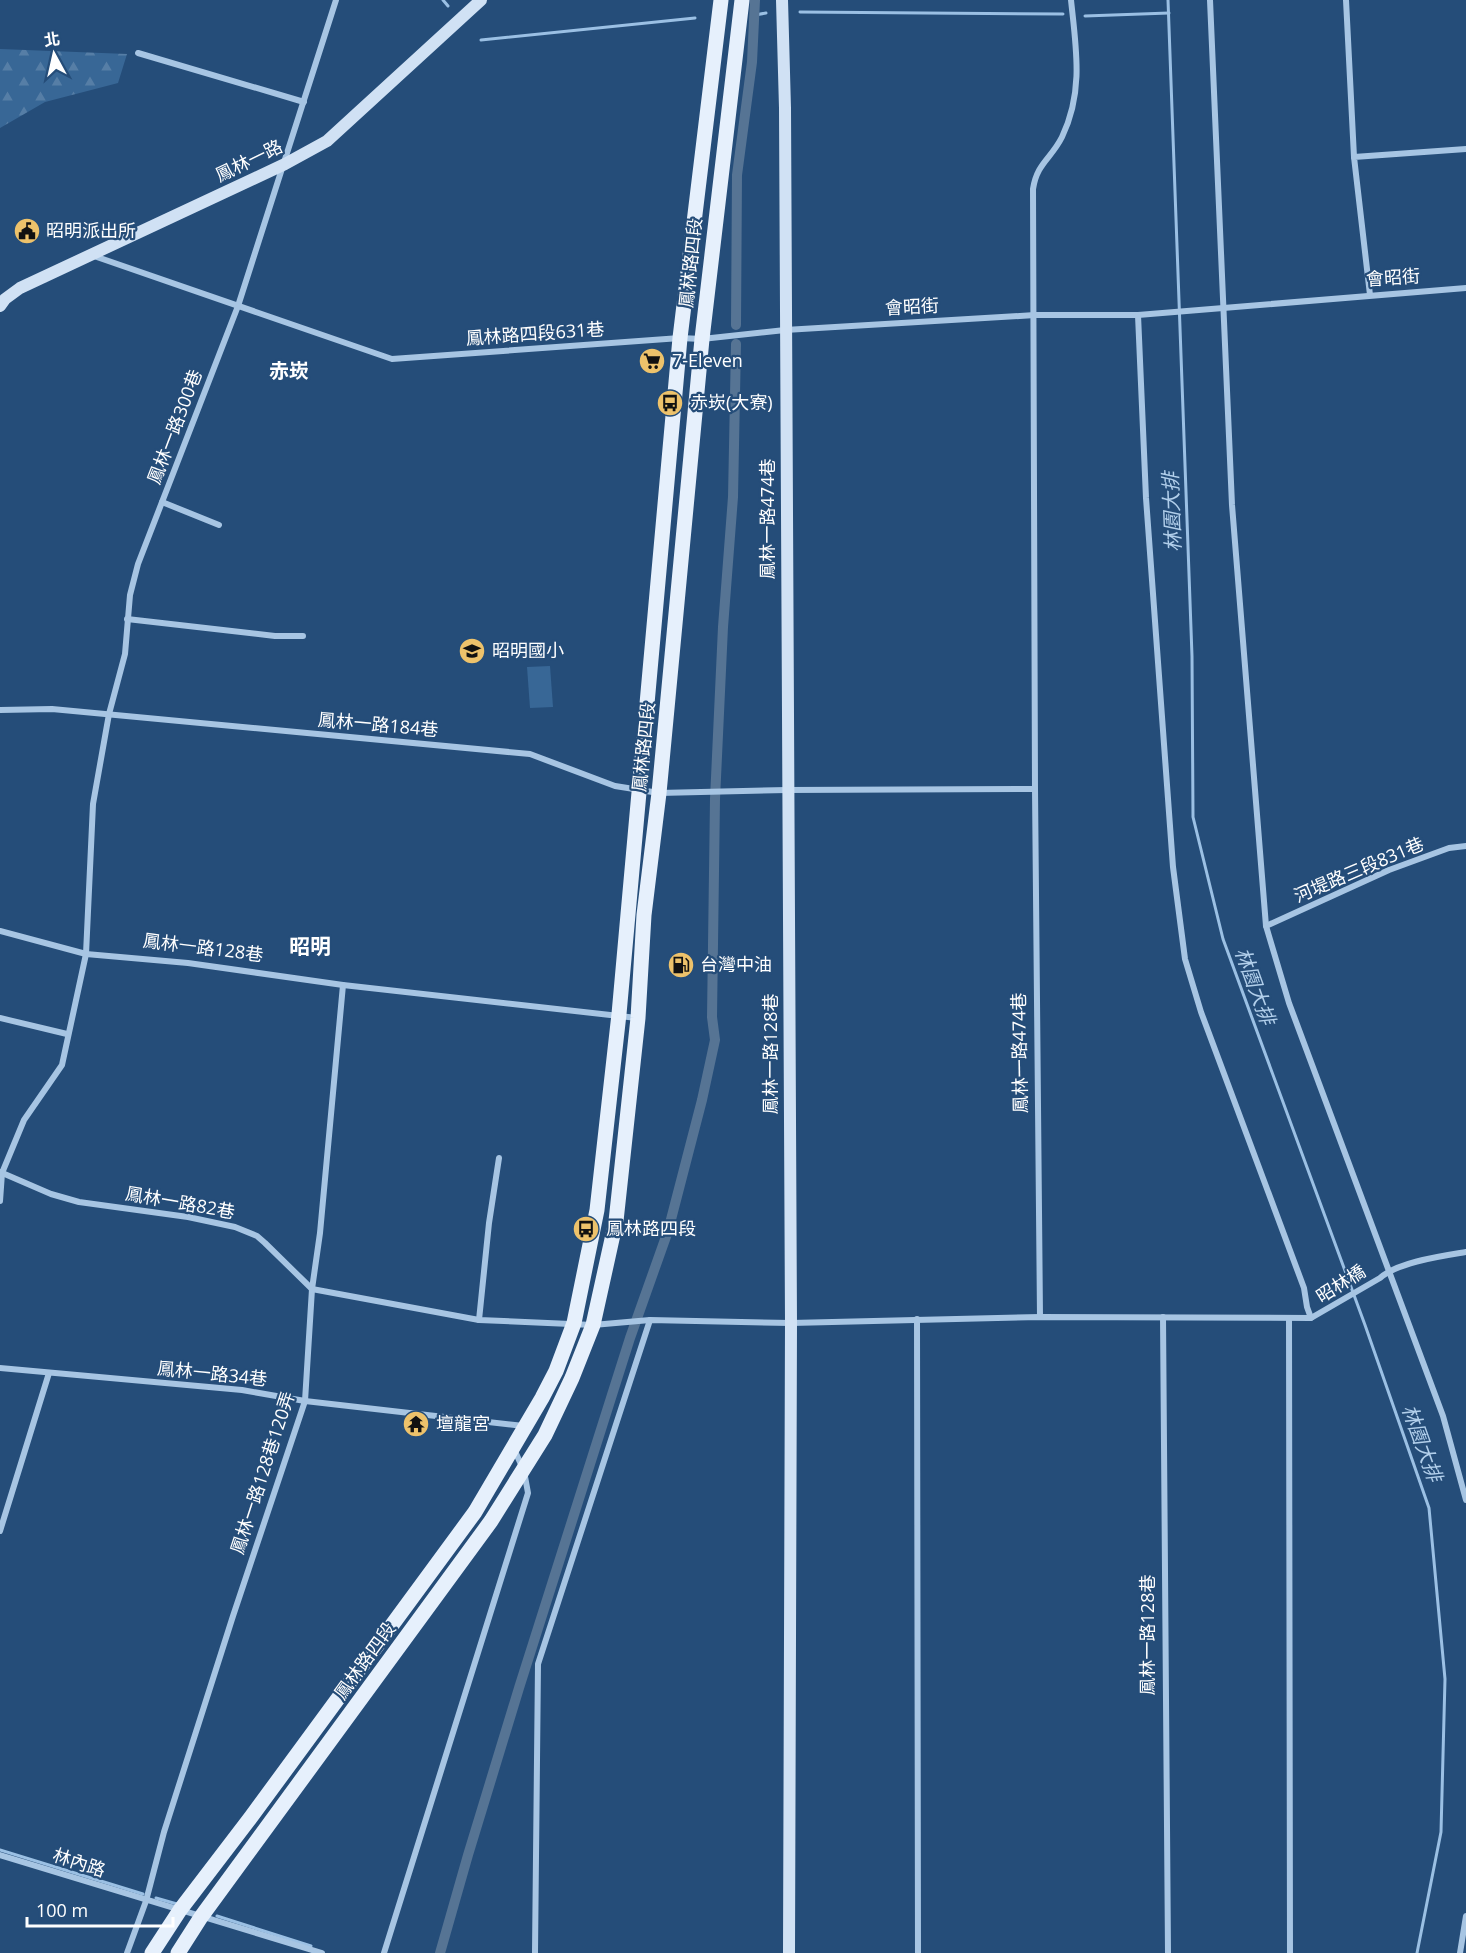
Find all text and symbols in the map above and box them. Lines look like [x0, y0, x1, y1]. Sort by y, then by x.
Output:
north arrow [24, 24, 84, 84]
text: 北 [42, 27, 61, 51]
street label: 鳳林一路 [211, 134, 286, 187]
public building icon: 昭明派出所 [12, 216, 42, 246]
street label: 鳳林路四段 [673, 217, 707, 309]
place label: 昭明派出所 [46, 218, 136, 242]
street label: 會昭街 [1365, 263, 1421, 291]
street label: 會昭街 [884, 293, 940, 319]
street label: 鳳林路四段631巷 [465, 316, 605, 350]
supermarket icon: 7-Eleven [637, 346, 667, 376]
place label: 7-Eleven [672, 348, 743, 372]
district label: 赤崁 [269, 357, 309, 384]
street label: 鳳林一路300巷 [141, 366, 207, 487]
bus stop icon: 赤崁(大寮) [655, 388, 685, 418]
place label: 赤崁(大寮) [690, 390, 773, 414]
street label: 鳳林一路474巷 [755, 459, 779, 579]
water label: 林園大排 [1157, 469, 1186, 552]
school or university icon: 昭明國小 [457, 636, 487, 666]
place label: 昭明國小 [492, 638, 564, 662]
street label: 鳳林路四段 [626, 701, 660, 793]
street label: 鳳林一路184巷 [317, 707, 439, 741]
street label: 河堤路三段831巷 [1290, 831, 1427, 907]
street label: 鳳林一路128巷 [142, 928, 265, 966]
district label: 昭明 [289, 932, 331, 960]
water label: 林園大排 [1229, 944, 1283, 1031]
fuel station icon: 台灣中油 [666, 950, 696, 980]
place label: 台灣中油 [700, 952, 772, 976]
street label: 鳳林一路474巷 [1006, 992, 1032, 1114]
street label: 鳳林一路128巷 [758, 994, 782, 1114]
street label: 鳳林一路82巷 [124, 1181, 237, 1223]
bus stop icon: 鳳林路四段 [571, 1214, 601, 1244]
place label: 鳳林路四段 [606, 1216, 696, 1240]
street label: 昭林橋 [1311, 1259, 1370, 1308]
street label: 鳳林一路34巷 [156, 1355, 268, 1391]
street label: 鳳林一路128巷120弄 [224, 1388, 300, 1557]
water label: 林園大排 [1396, 1401, 1450, 1488]
temple icon: 壇龍宮 [401, 1409, 431, 1439]
place label: 壇龍宮 [436, 1411, 490, 1435]
street label: 鳳林一路128巷 [1135, 1575, 1159, 1695]
street label: 鳳林路四段 [328, 1617, 400, 1704]
street label: 林內路 [50, 1842, 109, 1882]
scale bar [27, 1890, 172, 1928]
text: 100 m [36, 1898, 88, 1922]

